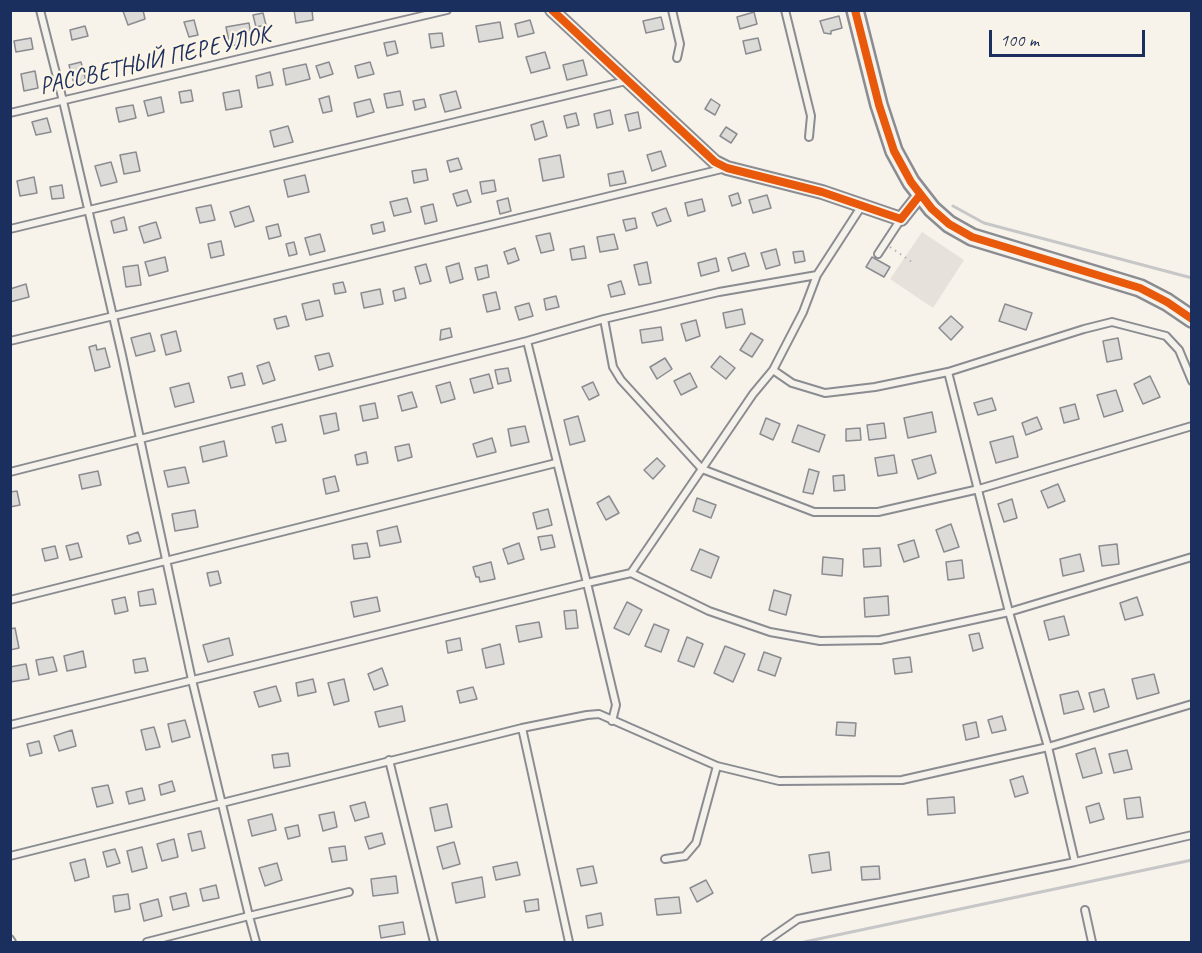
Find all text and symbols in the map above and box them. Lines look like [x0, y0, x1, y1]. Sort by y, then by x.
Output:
scale bar [992, 18, 1148, 56]
street label: РАССВЕТНЫЙ ПЕРЕУЛОК [37, 20, 273, 102]
text: 100 m [1000, 29, 1039, 51]

